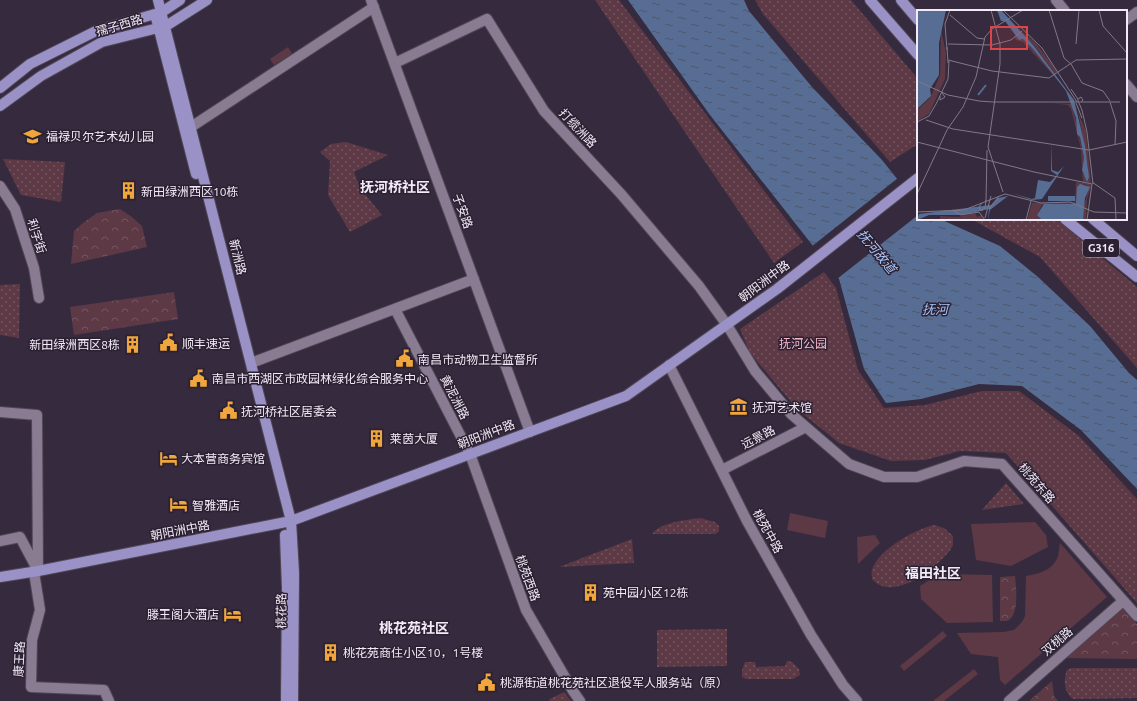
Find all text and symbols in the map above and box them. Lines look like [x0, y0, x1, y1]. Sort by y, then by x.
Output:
inset map [917, 10, 1127, 220]
street label: 孺子西路 [94, 12, 144, 38]
street label: 打缆洲路 [557, 106, 599, 150]
school or university icon: 福禄贝尔艺术幼儿园 [23, 126, 43, 146]
place label: 福禄贝尔艺术幼儿园 [46, 130, 154, 143]
district label: 抚河桥社区 [360, 179, 430, 195]
building icon: 新田绿洲西区10栋 [118, 181, 138, 201]
place label: 新田绿洲西区10栋 [141, 185, 239, 198]
street label: 子安路 [451, 192, 475, 230]
street label: 利字街 [25, 217, 49, 255]
water label: 抚河故道 [855, 227, 900, 277]
street label: 新洲路 [227, 238, 249, 276]
road number: G316 [1083, 239, 1119, 257]
street label: 朝阳洲中路 [736, 258, 792, 304]
water label: 抚河 [922, 302, 951, 316]
public building icon: 顺丰速运 [159, 333, 179, 353]
building icon: 新田绿洲西区8栋 [123, 334, 143, 354]
place label: 顺丰速运 [182, 337, 230, 350]
park label: 抚河公园 [779, 337, 827, 350]
place label: 新田绿洲西区8栋 [29, 338, 120, 351]
public building icon: 南昌市动物卫生监督所 [395, 349, 415, 369]
place label: 南昌市动物卫生监督所 [418, 353, 538, 366]
public building icon: 南昌市西湖区市政园林绿化综合服务中心 [189, 368, 209, 388]
place label: 南昌市西湖区市政园林绿化综合服务中心 [212, 372, 428, 385]
street label: 黄泥洲路 [438, 373, 472, 421]
museum icon: 抚河艺术馆 [729, 397, 749, 417]
public building icon: 抚河桥社区居委会 [218, 401, 238, 421]
place label: 抚河艺术馆 [752, 401, 812, 414]
place label: 抚河桥社区居委会 [241, 405, 337, 418]
street label: 朝阳洲中路 [456, 417, 516, 451]
street label: 远景路 [739, 423, 777, 451]
building icon: 莱茵大厦 [367, 428, 387, 448]
place label: 莱茵大厦 [390, 432, 438, 445]
hotel icon: 大本营商务宾馆 [158, 448, 178, 468]
place label: 大本营商务宾馆 [181, 452, 265, 465]
street label: 桃苑东路 [1016, 461, 1058, 505]
hotel icon: 智雅酒店 [169, 495, 189, 515]
place label: 智雅酒店 [192, 499, 240, 512]
street label: 桃苑中路 [751, 507, 785, 555]
street label: 朝阳洲中路 [149, 518, 211, 542]
street label: 桃苑西路 [514, 553, 542, 603]
district label: 福田社区 [905, 565, 961, 581]
building icon: 苑中园小区12栋 [580, 582, 600, 602]
place label: 苑中园小区12栋 [603, 586, 689, 599]
street label: 桃花路 [274, 593, 288, 629]
hotel icon: 滕王阁大酒店 [222, 604, 242, 624]
place label: 滕王阁大酒店 [147, 608, 219, 621]
district label: 桃花苑社区 [379, 620, 449, 636]
street label: 双桃路 [1039, 624, 1075, 658]
street label: 康王路 [12, 641, 26, 677]
building icon: 桃花苑商住小区10，1号楼 [320, 642, 340, 662]
place label: 桃花苑商住小区10，1号楼 [343, 646, 483, 659]
public building icon: 桃源街道桃花苑社区退役军人服务站（原） [477, 672, 497, 692]
place label: 桃源街道桃花苑社区退役军人服务站（原） [500, 676, 728, 689]

